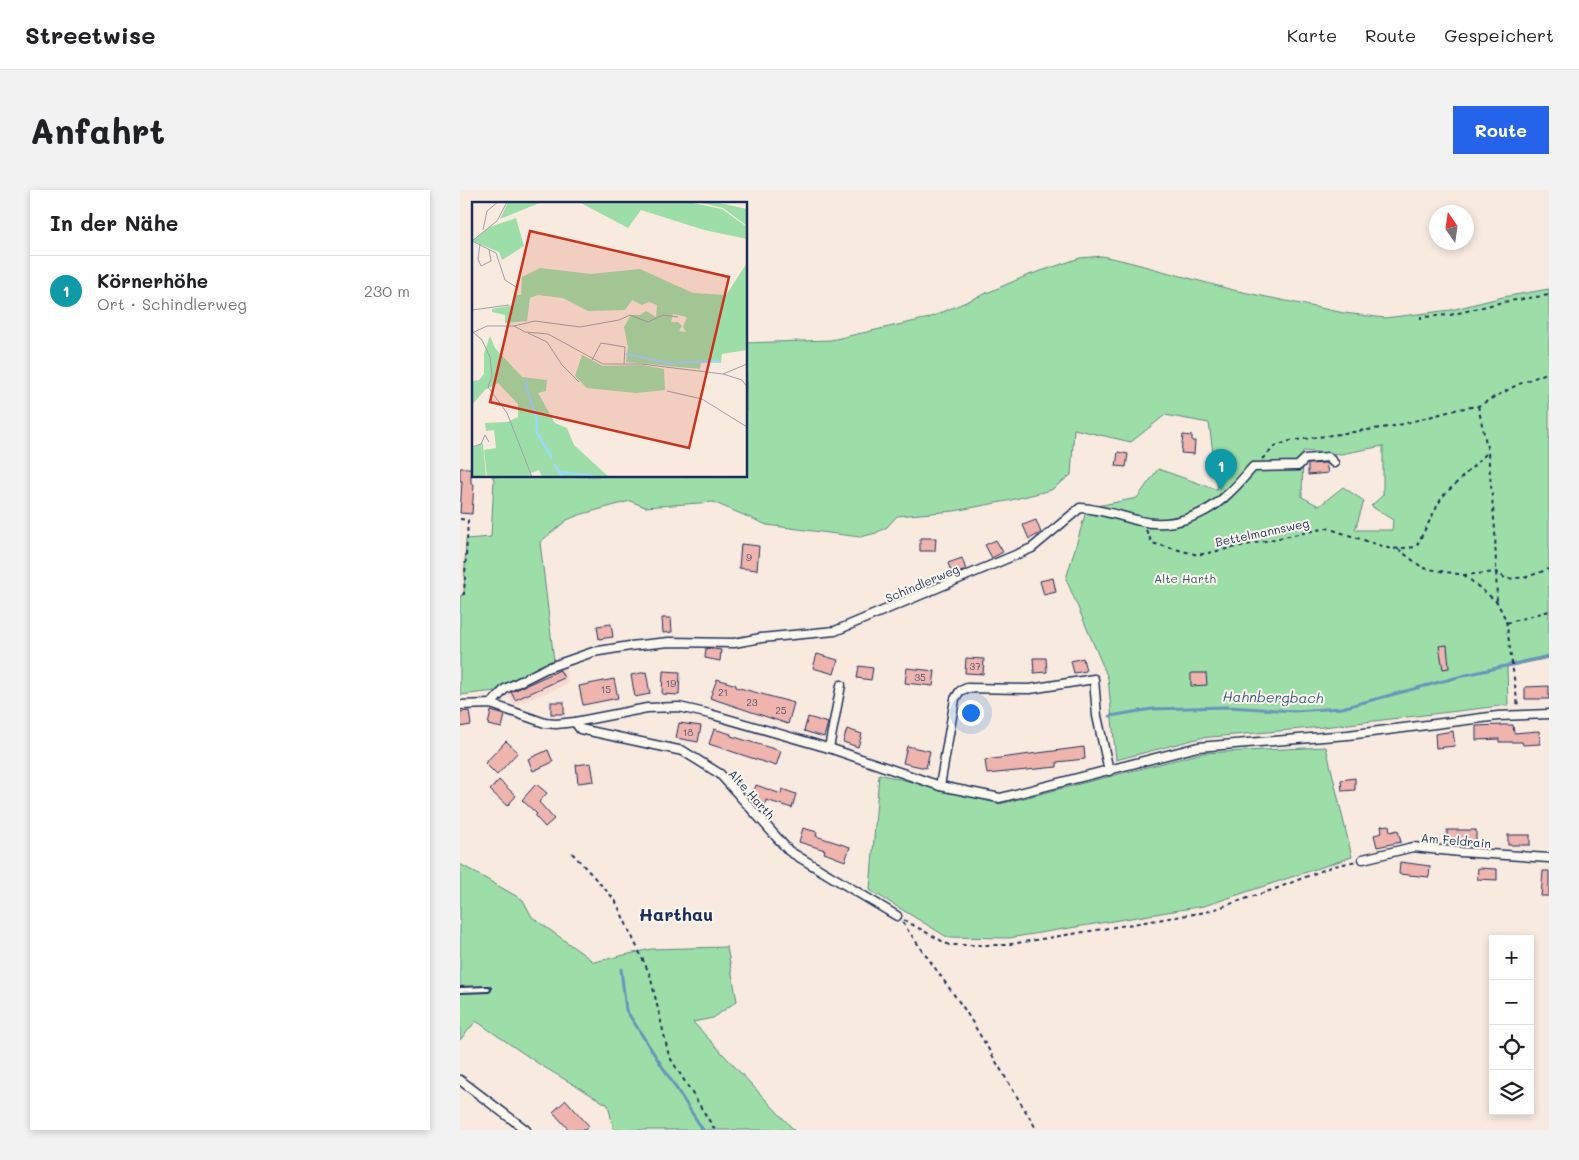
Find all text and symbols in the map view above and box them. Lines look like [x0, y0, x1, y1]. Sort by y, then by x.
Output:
text: Streetwise [25, 19, 155, 50]
text: Karte [1287, 23, 1337, 47]
text: Route [1365, 23, 1416, 47]
text: Gespeichert [1444, 23, 1554, 47]
button: Route [1453, 106, 1549, 154]
text: Anfahrt [30, 107, 165, 153]
inset map [472, 202, 748, 478]
north arrow [1429, 205, 1474, 250]
text: In der Nähe [50, 209, 178, 236]
text: Körnerhöhe [97, 268, 208, 293]
text: 1 [62, 280, 70, 301]
text: 230 m [364, 280, 410, 301]
text: Ort · Schindlerweg [97, 293, 247, 314]
pin: 1 [1205, 449, 1237, 490]
street label: Bettelmannsweg [1214, 514, 1311, 550]
house number: 9 [746, 550, 752, 564]
street label: Schindlerweg [883, 560, 961, 606]
park label: Alte Harth [1154, 570, 1216, 586]
house number: 37 [969, 659, 981, 673]
house number: 35 [914, 670, 926, 684]
house number: 19 [666, 676, 676, 690]
house number: 15 [601, 682, 611, 696]
house number: 21 [718, 685, 728, 699]
water label: Hahnbergbach [1222, 687, 1324, 707]
house number: 23 [746, 695, 758, 709]
your location [958, 700, 984, 726]
house number: 25 [775, 703, 787, 717]
house number: 18 [683, 725, 693, 739]
street label: Alte Harth [725, 766, 779, 823]
street label: Am Feldrain [1420, 829, 1492, 851]
district label: Harthau [639, 902, 713, 926]
map controls [1489, 935, 1534, 1115]
button: + [1489, 935, 1534, 980]
button: − [1489, 980, 1534, 1025]
button: locate [1489, 1025, 1534, 1070]
button: layers [1489, 1070, 1534, 1115]

